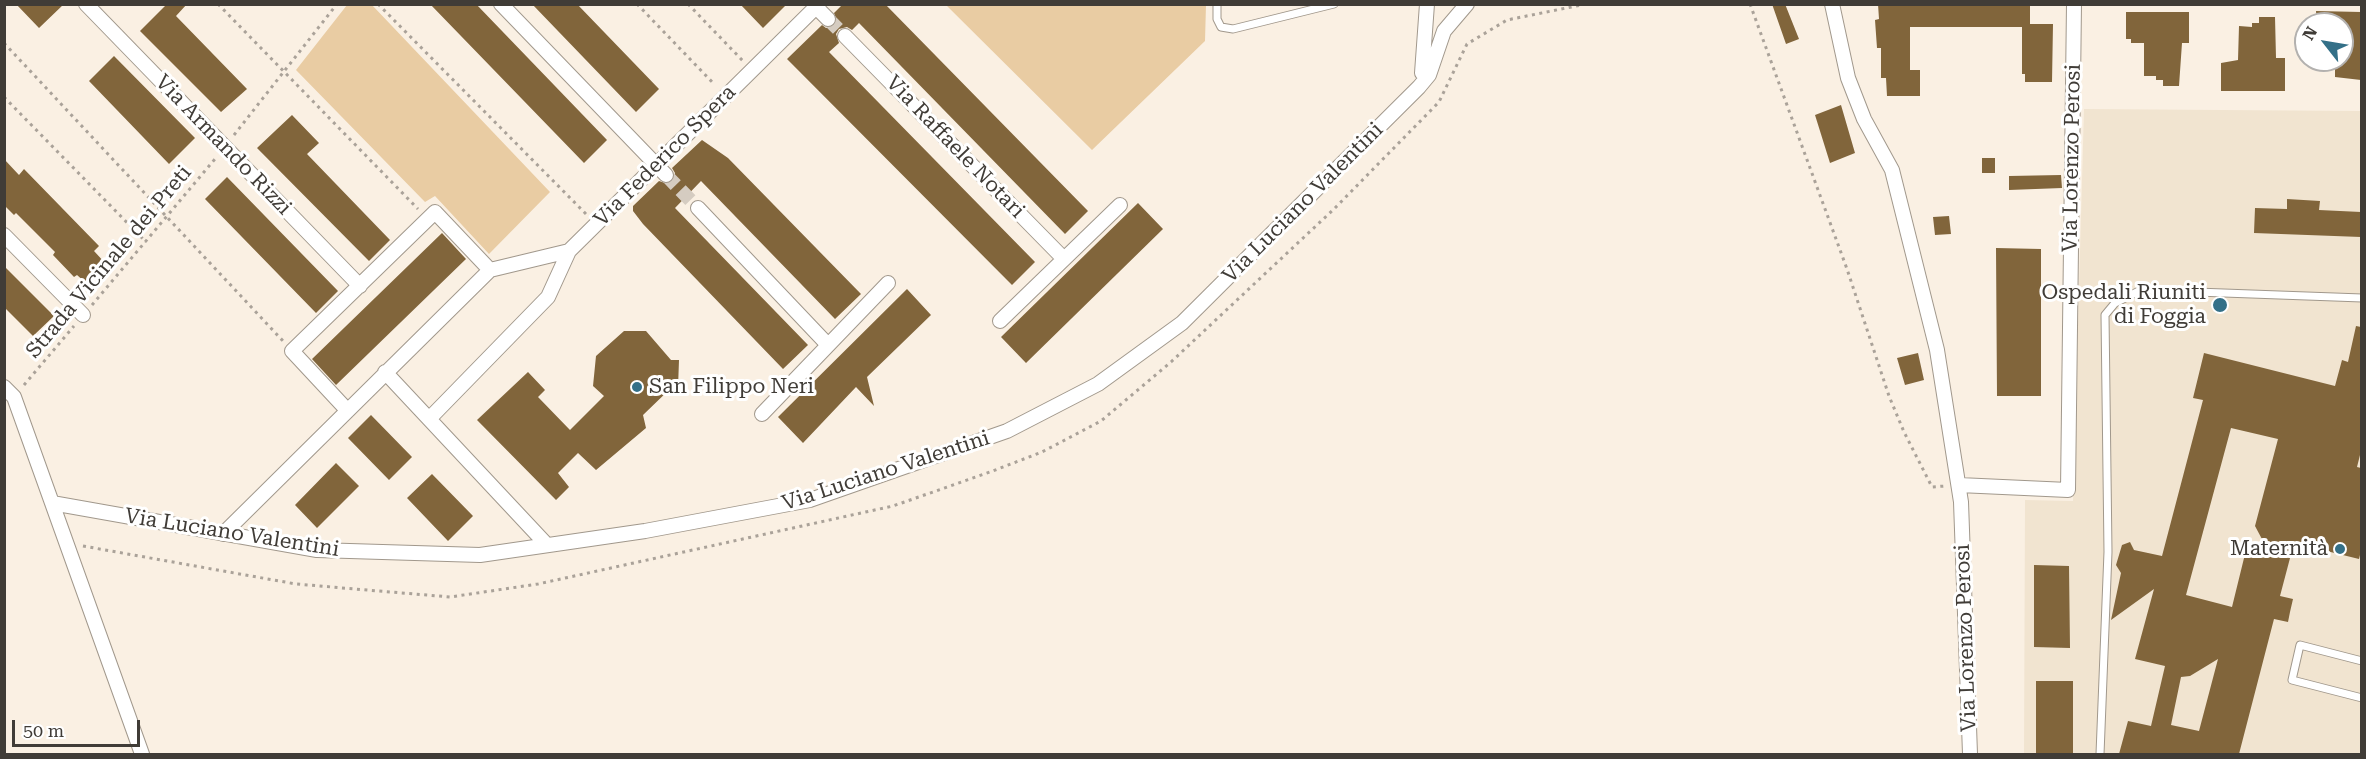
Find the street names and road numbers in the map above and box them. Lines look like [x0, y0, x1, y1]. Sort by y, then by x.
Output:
street label: Via Lorenzo Perosi [2058, 64, 2086, 252]
street label: Via Armando Rizzi [150, 70, 296, 220]
street label: Via Raffaele Notari [880, 70, 1030, 224]
street label: Via Federico Spera [589, 80, 741, 232]
street label: Via Luciano Valentini [1217, 117, 1389, 289]
street label: Strada Vicinale dei Preti [21, 161, 197, 363]
street label: Via Luciano Valentini [779, 426, 993, 516]
street label: Via Luciano Valentini [123, 504, 341, 562]
street label: Via Lorenzo Perosi [1950, 544, 1982, 732]

